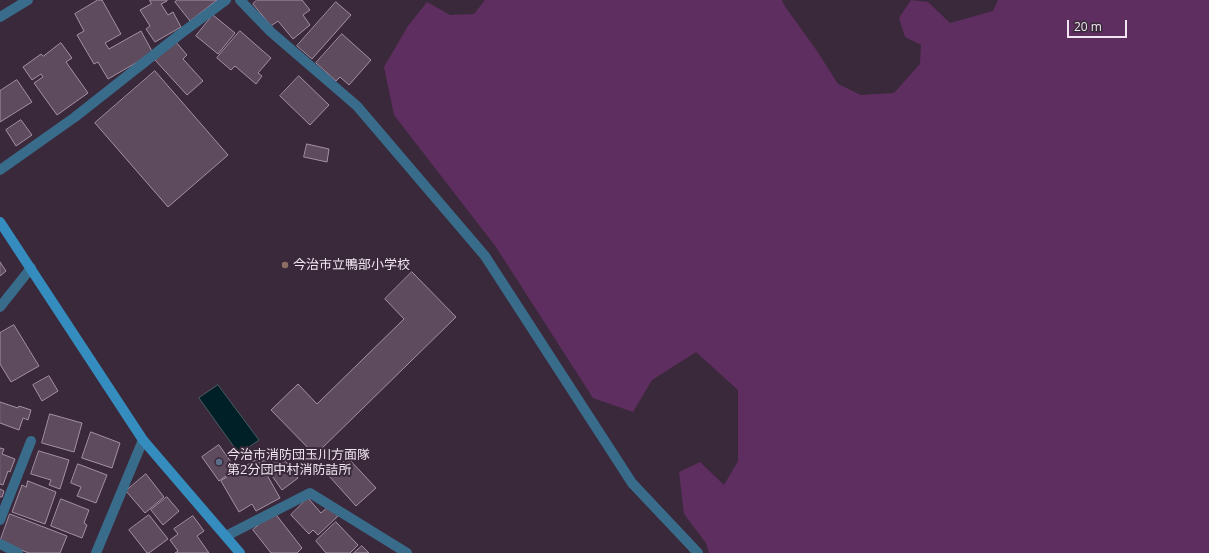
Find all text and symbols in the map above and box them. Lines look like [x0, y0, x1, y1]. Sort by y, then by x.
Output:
scale bar [1069, 12, 1129, 38]
text: 20 m [1074, 18, 1102, 35]
place label: 今治市立鴨部小学校 [293, 257, 410, 273]
marker: 今治市立鴨部小学校 [280, 260, 290, 270]
place label: 今治市消防団玉川方面隊 第2分団中村消防詰所 [227, 447, 370, 478]
marker: 今治市消防団玉川方面隊 第2分団中村消防詰所 [214, 457, 224, 467]

